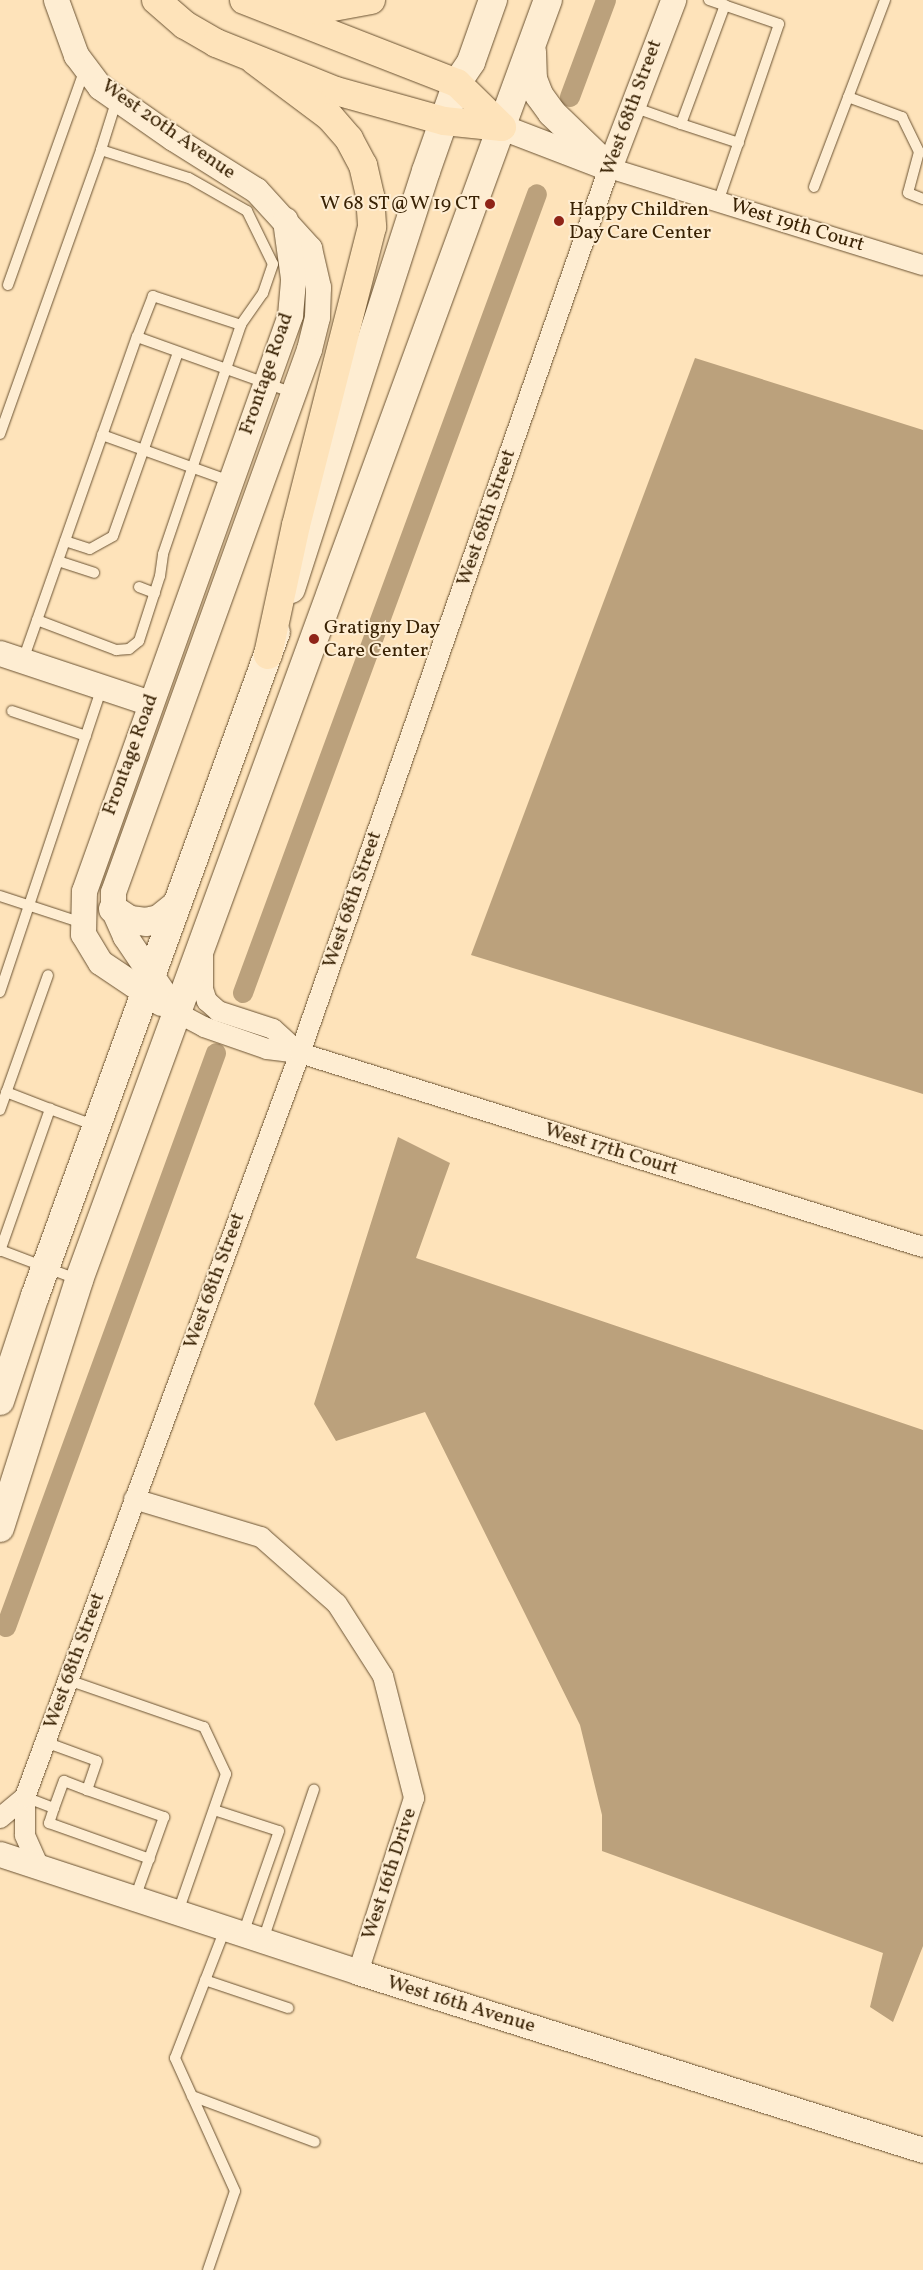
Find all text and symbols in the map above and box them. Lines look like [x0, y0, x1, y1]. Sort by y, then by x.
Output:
street label: West 68th Street [596, 37, 668, 179]
street label: West 20th Avenue [96, 75, 240, 185]
place label: W 68 ST@W 19 CT [319, 192, 480, 216]
street label: West 19th Court [727, 194, 867, 258]
marker: W 68 ST@W 19 CT [484, 198, 496, 210]
place label: Happy Children Day Care Center [569, 198, 712, 245]
marker: Happy Children Day Care Center [553, 215, 565, 227]
street label: Frontage Road [235, 310, 299, 438]
street label: West 68th Street [452, 446, 522, 590]
place label: Gratigny Day Care Center [324, 616, 441, 663]
marker: Gratigny Day Care Center [308, 633, 320, 645]
street label: Frontage Road [98, 691, 164, 819]
street label: West 68th Street [318, 828, 388, 972]
street label: West 17th Court [541, 1118, 681, 1182]
street label: West 68th Street [179, 1210, 251, 1352]
street label: West 68th Street [39, 1590, 111, 1732]
street label: West 16th Drive [357, 1805, 423, 1943]
street label: West 16th Avenue [384, 1971, 538, 2039]

